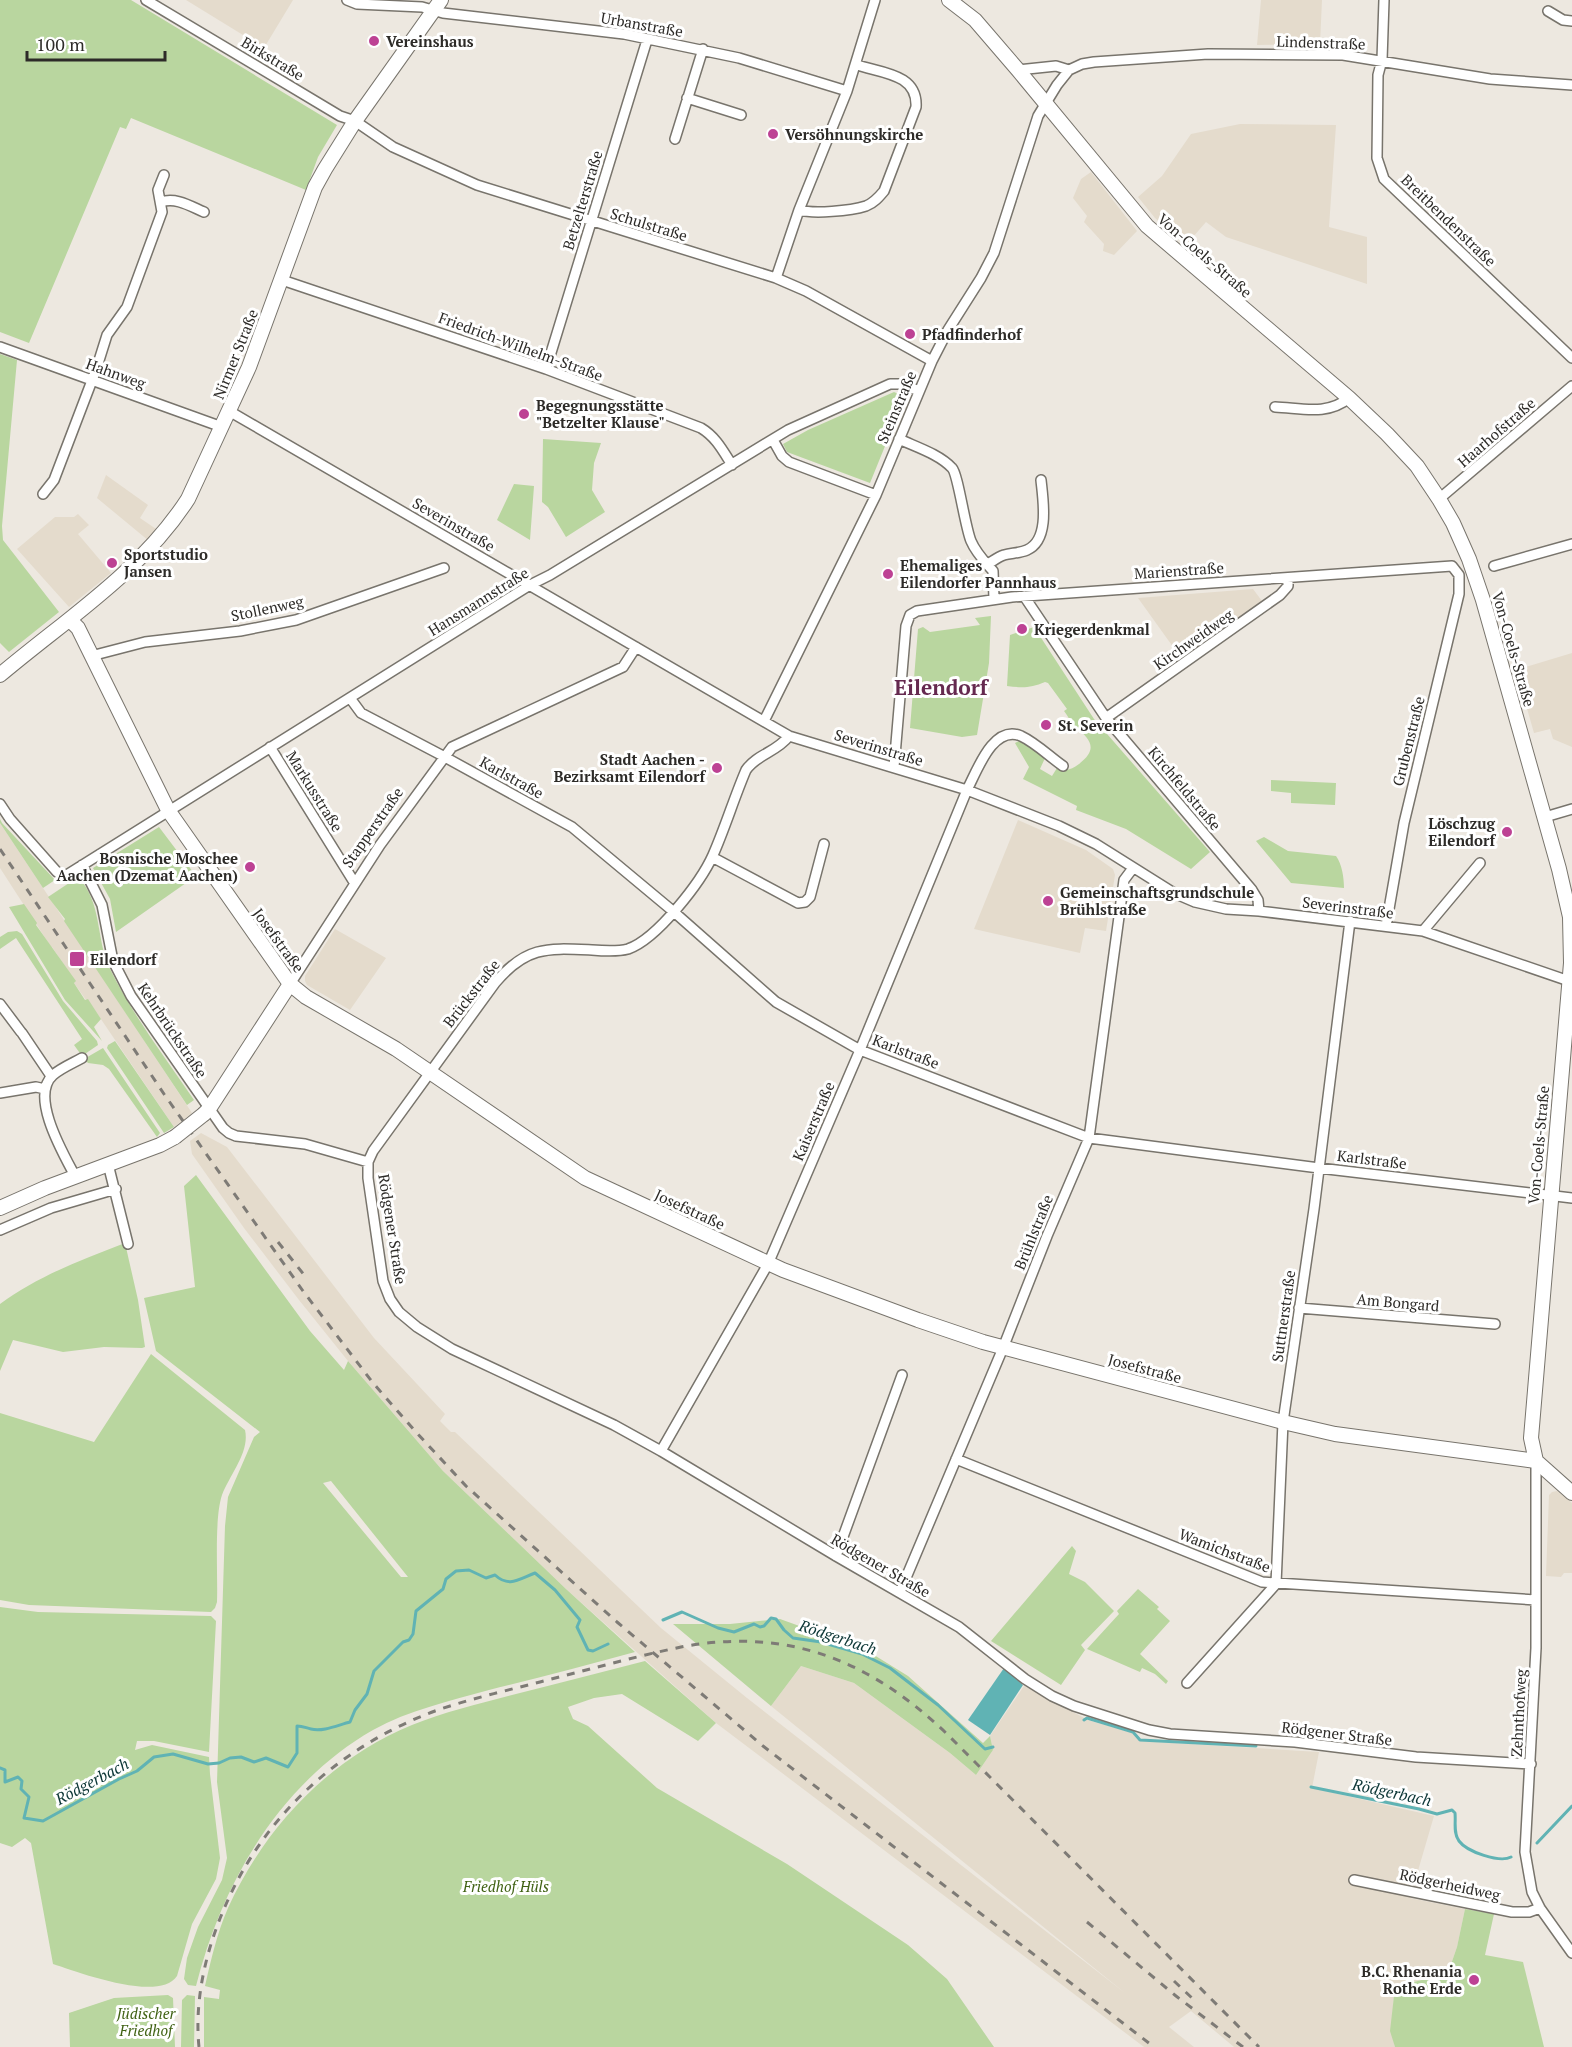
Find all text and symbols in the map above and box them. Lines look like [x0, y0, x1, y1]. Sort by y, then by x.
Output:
street label: Urbanstraße [599, 7, 685, 41]
scale bar [27, 24, 165, 62]
street label: Lindenstraße [1276, 30, 1366, 54]
street label: Birkstraße [238, 31, 308, 85]
place label: Vereinshaus [386, 31, 474, 51]
text: 100 m [36, 32, 85, 56]
marker: Vereinshaus [367, 34, 381, 48]
place label: Versöhnungskirche [785, 124, 923, 144]
marker: Versöhnungskirche [766, 127, 780, 141]
street label: Betzelterstraße [557, 148, 607, 252]
street label: Breitbendenstraße [1397, 170, 1501, 270]
street label: Schulstraße [608, 203, 690, 245]
street label: Von-Coels-Straße [1154, 208, 1256, 302]
street label: Nirmer Straße [208, 306, 262, 402]
street label: Friedrich-Wilhelm-Straße [436, 307, 606, 385]
place label: Pfadfinderhof [922, 324, 1023, 344]
marker: Pfadfinderhof [903, 327, 917, 341]
street label: Hahnweg [83, 353, 150, 393]
street label: Steinstraße [872, 368, 920, 446]
street label: Haarhofstraße [1453, 393, 1539, 471]
place label: Begegnungsstätte "Betzelter Klause" [536, 395, 665, 432]
marker: Begegnungsstätte "Betzelter Klause" [517, 407, 531, 421]
street label: Severinstraße [409, 492, 499, 556]
place label: Sportstudio Jansen [124, 544, 208, 581]
place label: Ehemaliges Eilendorfer Pannhaus [900, 555, 1056, 592]
marker: Sportstudio Jansen [105, 556, 119, 570]
street label: Marienstraße [1133, 557, 1225, 583]
street label: Hansmannstraße [424, 562, 532, 640]
marker: Ehemaliges Eilendorfer Pannhaus [881, 567, 895, 581]
street label: Von-Coels-Straße [1488, 589, 1540, 709]
street label: Stollenweg [229, 590, 306, 625]
street label: Kirchweidweg [1149, 603, 1238, 674]
place label: Kriegerdenkmal [1034, 619, 1150, 639]
marker: Kriegerdenkmal [1015, 622, 1029, 636]
district label: Eilendorf [894, 673, 990, 701]
street label: Grubenstraße [1387, 694, 1429, 788]
place label: St. Severin [1058, 715, 1134, 735]
marker: St. Severin [1039, 718, 1053, 732]
street label: Severinstraße [832, 724, 926, 770]
street label: Kirchfeldstraße [1144, 742, 1226, 834]
street label: Markusstraße [282, 747, 348, 835]
place label: Stadt Aachen - Bezirksamt Eilendorf [554, 749, 706, 786]
street label: Karlstraße [477, 751, 547, 803]
marker: Stadt Aachen - Bezirksamt Eilendorf [710, 761, 724, 775]
street label: Stapperstraße [337, 783, 407, 871]
place label: Löschzug Eilendorf [1428, 813, 1496, 850]
marker: Löschzug Eilendorf [1500, 825, 1514, 839]
place label: Bosnische Moschee Aachen (Dzemat Aachen) [57, 848, 238, 885]
marker: Bosnische Moschee Aachen (Dzemat Aachen) [243, 860, 257, 874]
place label: Gemeinschaftsgrundschule Brühlstraße [1060, 882, 1254, 919]
street label: Severinstraße [1301, 891, 1395, 923]
marker: Gemeinschaftsgrundschule Brühlstraße [1041, 894, 1055, 908]
street label: Josefstraße [249, 904, 309, 976]
place label: Eilendorf [90, 949, 158, 969]
marker: Eilendorf [68, 950, 86, 968]
street label: Brückstraße [438, 955, 504, 1031]
street label: Kehrbrückstraße [134, 978, 212, 1082]
street label: Karlstraße [870, 1029, 942, 1073]
street label: Kaiserstraße [787, 1078, 839, 1164]
street label: Von-Coels-Straße [1523, 1085, 1553, 1205]
street label: Karlstraße [1336, 1145, 1408, 1173]
street label: Rödgener Straße [374, 1172, 412, 1286]
street label: Josefstraße [652, 1184, 728, 1234]
street label: Brühlstraße [1009, 1191, 1057, 1273]
street label: Suttnerstraße [1267, 1269, 1299, 1363]
street label: Am Bongard [1356, 1288, 1440, 1316]
street label: Josefstraße [1106, 1349, 1184, 1387]
street label: Wamichstraße [1176, 1523, 1274, 1577]
street label: Rödgener Straße [828, 1529, 934, 1601]
water label: Rödgerbach [795, 1614, 880, 1660]
street label: Zehnthofweg [1506, 1667, 1530, 1757]
street label: Rödgener Straße [1281, 1716, 1393, 1750]
water label: Rödgerbach [51, 1752, 133, 1810]
water label: Rödgerbach [1349, 1773, 1434, 1811]
street label: Rödgerheidweg [1398, 1864, 1503, 1905]
park label: Friedhof Hüls [462, 1876, 549, 1896]
place label: B.C. Rhenania Rothe Erde [1361, 1961, 1463, 1998]
marker: B.C. Rhenania Rothe Erde [1467, 1973, 1481, 1987]
park label: Jüdischer Friedhof [116, 2003, 177, 2040]

